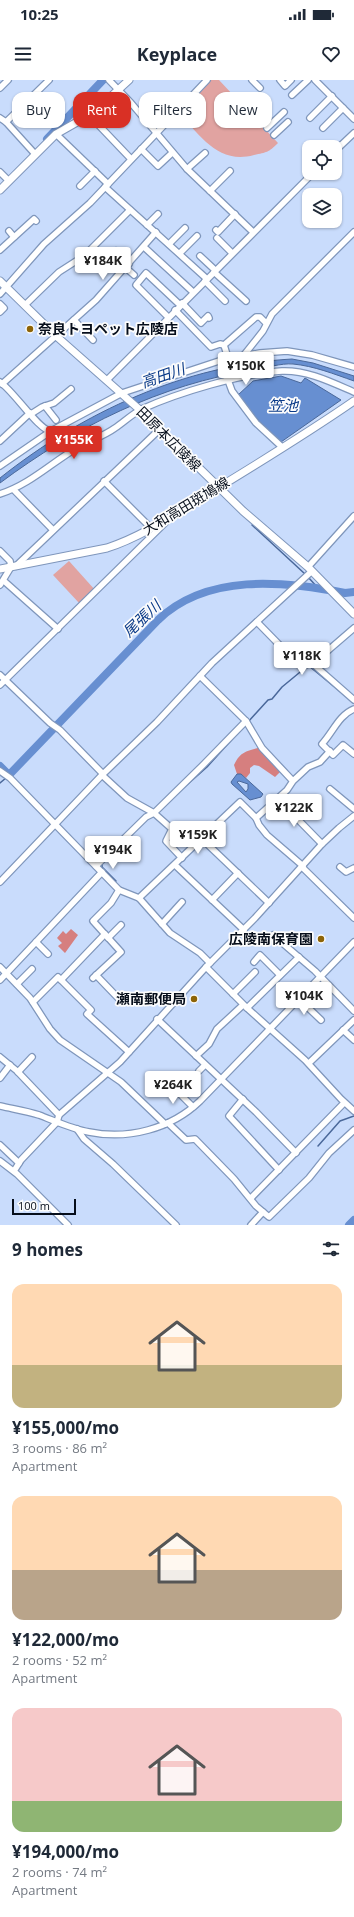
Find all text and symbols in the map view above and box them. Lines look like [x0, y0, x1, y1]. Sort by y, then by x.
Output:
text: 10:25 [20, 4, 59, 24]
text: Keyplace [137, 42, 217, 66]
icon: menu [12, 43, 34, 65]
icon: heart [320, 43, 342, 65]
chip: Buy [12, 92, 65, 128]
chip: Rent [73, 92, 131, 128]
chip: Filters [139, 92, 206, 128]
chip: New [214, 92, 272, 128]
map controls [302, 140, 342, 228]
button: locate [302, 140, 342, 180]
button: layers [302, 188, 342, 228]
pin: ¥184K [75, 247, 131, 281]
text: ¥184K [84, 251, 122, 269]
place label: 奈良トヨペット広陵店 [38, 319, 178, 338]
marker: 奈良トヨペット広陵店 [25, 324, 35, 334]
pin: ¥150K [218, 352, 274, 386]
text: ¥150K [227, 356, 265, 374]
water label: 高田川 [138, 358, 189, 392]
water label: 笠池 [268, 395, 300, 415]
street label: 田原本広陵線 [133, 402, 206, 475]
pin: ¥155K [46, 426, 102, 460]
text: ¥155K [55, 430, 93, 448]
street label: 大和高田斑鳩線 [139, 472, 233, 539]
water label: 尾張川 [118, 594, 166, 641]
pin: ¥118K [274, 642, 330, 676]
text: ¥118K [283, 646, 321, 664]
pin: ¥122K [266, 794, 322, 828]
text: ¥122K [275, 798, 313, 816]
pin: ¥159K [170, 821, 226, 855]
text: ¥159K [179, 825, 217, 843]
pin: ¥194K [85, 836, 141, 870]
text: ¥194K [94, 840, 132, 858]
place label: 広陵南保育園 [229, 929, 313, 948]
marker: 広陵南保育園 [316, 934, 326, 944]
pin: ¥104K [276, 982, 332, 1016]
text: ¥104K [285, 986, 323, 1004]
place label: 瀬南郵便局 [116, 989, 186, 1008]
marker: 瀬南郵便局 [189, 994, 199, 1004]
pin: ¥264K [145, 1071, 201, 1105]
text: ¥264K [154, 1075, 192, 1093]
scale bar [12, 1197, 76, 1216]
text: 100 m [18, 1198, 50, 1213]
text: 9 homes [12, 1238, 83, 1261]
icon: filters [320, 1238, 342, 1260]
icon: home [141, 1310, 213, 1382]
text: ¥155,000/mo [12, 1416, 119, 1439]
text: 3 rooms · 86 m² [12, 1439, 107, 1457]
text: Apartment [12, 1457, 77, 1475]
icon: home [141, 1522, 213, 1594]
text: ¥122,000/mo [12, 1628, 119, 1651]
text: 2 rooms · 52 m² [12, 1651, 107, 1669]
text: Apartment [12, 1669, 77, 1687]
icon: home [141, 1734, 213, 1806]
text: ¥194,000/mo [12, 1840, 119, 1863]
text: 2 rooms · 74 m² [12, 1863, 107, 1881]
text: Apartment [12, 1881, 77, 1899]

